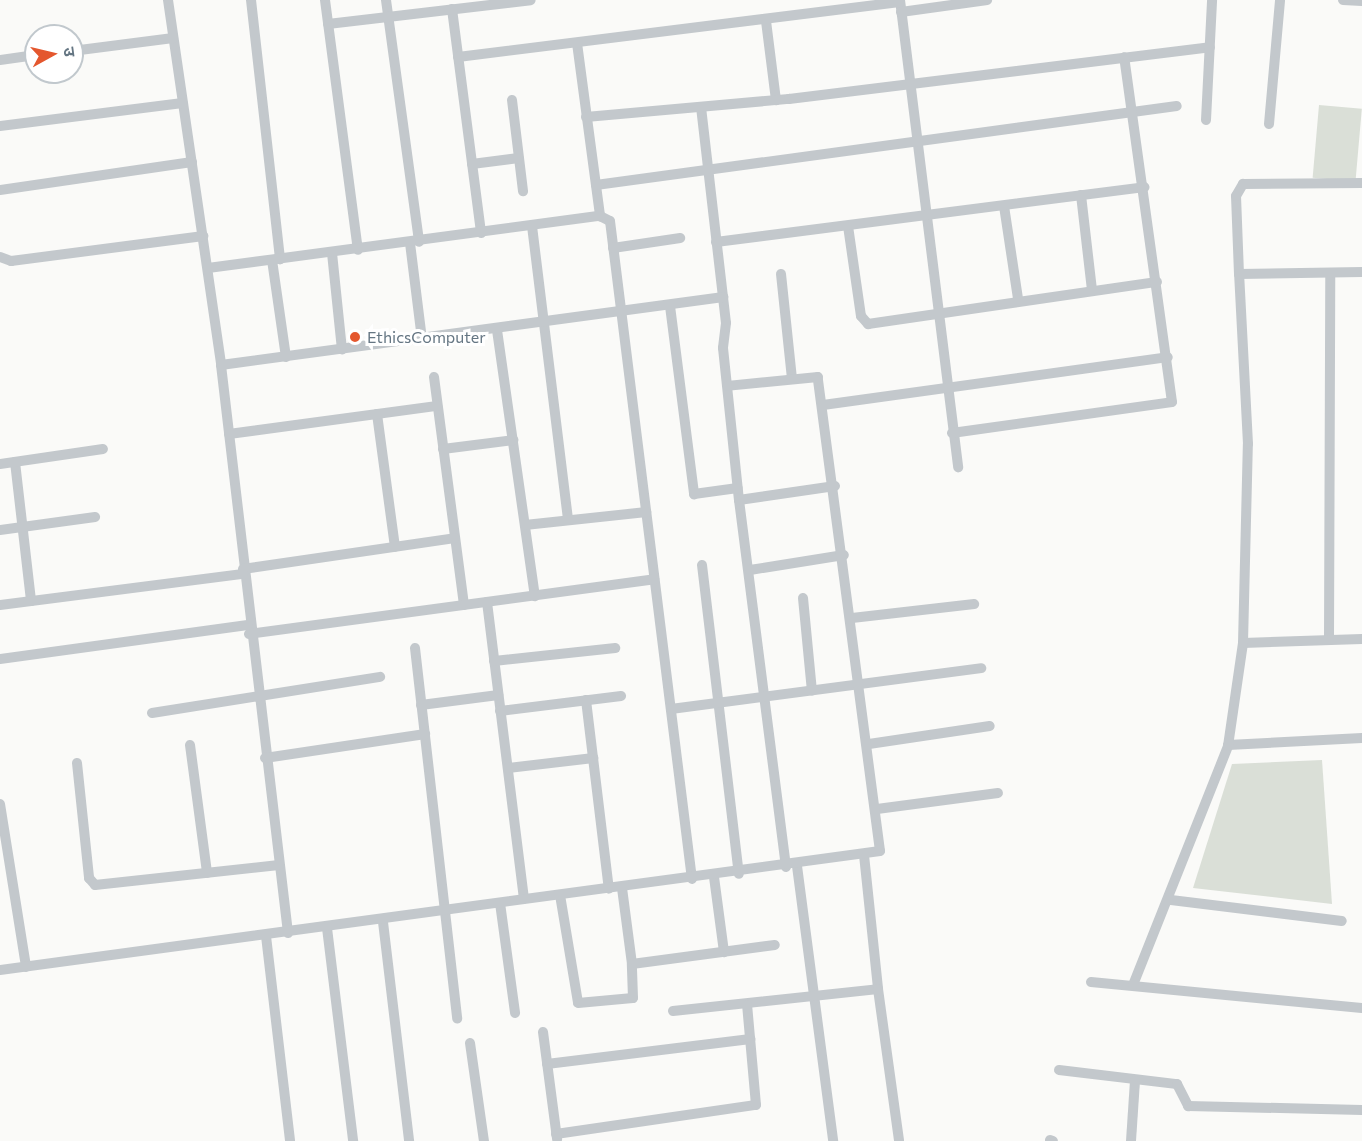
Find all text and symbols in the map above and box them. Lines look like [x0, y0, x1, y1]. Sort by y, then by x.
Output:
north arrow [24, 24, 84, 84]
text: उ [60, 46, 80, 58]
place label: EthicsComputer [367, 327, 486, 347]
marker: EthicsComputer [348, 330, 362, 344]

